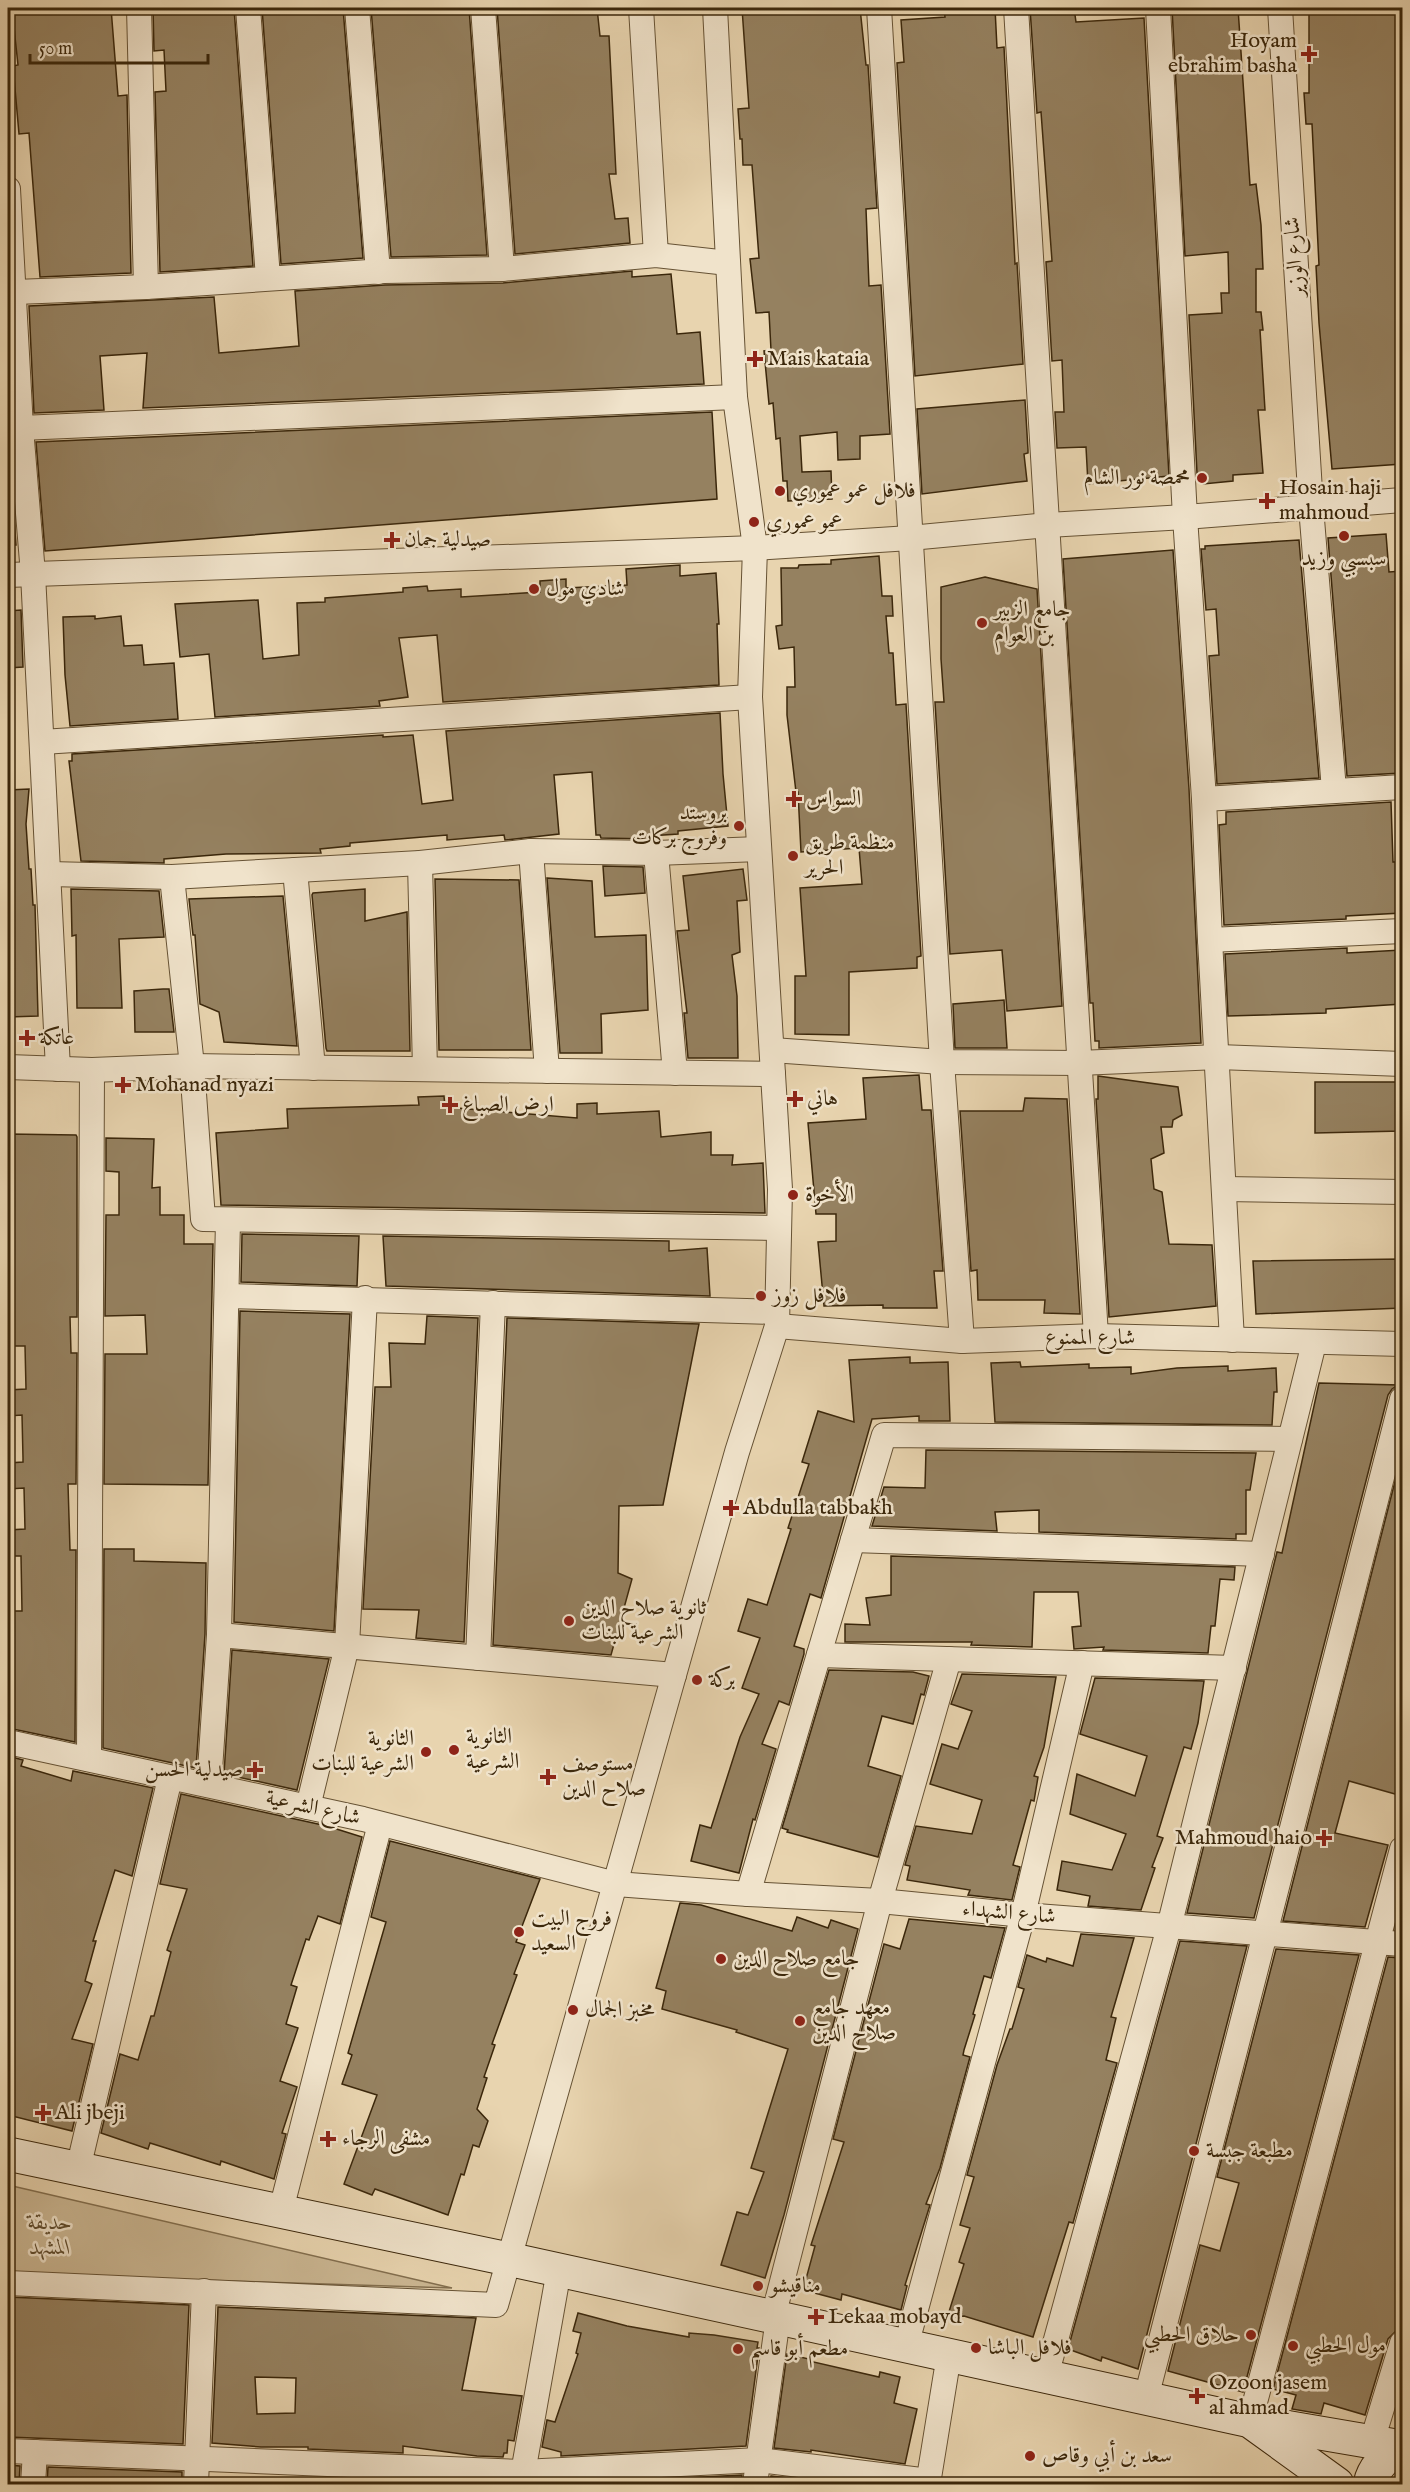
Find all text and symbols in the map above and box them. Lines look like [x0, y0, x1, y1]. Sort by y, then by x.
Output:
scale bar [30, 27, 208, 65]
place label: Hoyam ebrahim basha [1168, 27, 1297, 80]
text: 50 m [39, 38, 72, 61]
marker: Hoyam ebrahim basha [1302, 47, 1316, 61]
street label: شارع الوزير [1278, 216, 1315, 300]
place label: Mais kataia [767, 345, 870, 373]
marker: Mais kataia [748, 352, 762, 366]
place label: محمصة نور الشام [1083, 464, 1190, 496]
marker: محمصة نور الشام [1195, 471, 1209, 485]
place label: Hosain haji mahmoud [1279, 474, 1381, 527]
place label: فلافل عمو عموري [792, 477, 916, 507]
marker: فلافل عمو عموري [773, 484, 787, 498]
marker: Hosain haji mahmoud [1260, 494, 1274, 508]
place label: عمو عموري [766, 508, 843, 538]
marker: عمو عموري [747, 515, 761, 529]
place label: صيدلية جمان [404, 526, 491, 554]
marker: سبسبي وزيد [1337, 529, 1351, 543]
marker: صيدلية جمان [385, 533, 399, 547]
place label: سبسبي وزيد [1302, 545, 1386, 578]
place label: شادي مول [546, 575, 624, 605]
marker: شادي مول [527, 582, 541, 596]
place label: جامع الزبير بن العوام [992, 596, 1071, 653]
marker: جامع الزبير بن العوام [975, 616, 989, 630]
place label: السواس [806, 785, 861, 813]
marker: السواس [787, 792, 801, 806]
place label: بروستد وفروج بركات [631, 799, 727, 856]
marker: بروستد وفروج بركات [732, 819, 746, 833]
place label: منظمة طريق الحرير [803, 829, 895, 882]
marker: منظمة طريق الحرير [786, 849, 800, 863]
place label: عاتكة [38, 1024, 74, 1052]
marker: عاتكة [20, 1031, 34, 1045]
place label: Mohanad nyazi [135, 1071, 274, 1099]
marker: Mohanad nyazi [116, 1078, 130, 1092]
place label: هاني [807, 1085, 838, 1116]
place label: ارض الصباغ [462, 1091, 554, 1122]
marker: هاني [788, 1092, 802, 1106]
marker: ارض الصباغ [443, 1098, 457, 1112]
place label: الأخوة [805, 1178, 854, 1209]
marker: الأخوة [786, 1188, 800, 1202]
place label: فلافل زوز [771, 1282, 847, 1310]
marker: فلافل زوز [754, 1289, 768, 1303]
street label: شارع الممنوع [1045, 1324, 1135, 1355]
place label: Abdulla tabbakh [742, 1494, 893, 1522]
marker: Abdulla tabbakh [724, 1501, 738, 1515]
place label: ثانوية صلاح الدين الشرعية للبنات [581, 1594, 707, 1647]
marker: ثانوية صلاح الدين الشرعية للبنات [562, 1614, 576, 1628]
place label: بركة [708, 1665, 735, 1694]
marker: بركة [690, 1673, 704, 1687]
place label: الثانوية الشرعية [466, 1723, 519, 1776]
place label: الثانوية الشرعية للبنات [311, 1725, 414, 1778]
marker: الثانوية الشرعية [447, 1743, 461, 1757]
marker: الثانوية الشرعية للبنات [419, 1745, 433, 1759]
place label: مستوصف صلاح الدين [562, 1750, 646, 1807]
place label: صيدلية الحسن [145, 1756, 243, 1784]
marker: صيدلية الحسن [248, 1763, 262, 1777]
marker: مستوصف صلاح الدين [539, 1768, 557, 1786]
street label: شارع الشرعية [262, 1784, 363, 1835]
place label: Mahmoud haio [1175, 1824, 1312, 1852]
marker: Mahmoud haio [1317, 1831, 1331, 1845]
street label: شارع الشهداء [961, 1895, 1057, 1934]
place label: فروج البيت السعيد [531, 1905, 612, 1958]
marker: فروج البيت السعيد [512, 1925, 526, 1939]
place label: جامع صلاح الدين [733, 1945, 860, 1977]
marker: جامع صلاح الدين [714, 1952, 728, 1966]
place label: معهد جامع صلاح الدين [812, 1994, 896, 2051]
place label: مخبز الجمال [585, 1996, 655, 2024]
marker: مخبز الجمال [566, 2003, 580, 2017]
marker: معهد جامع صلاح الدين [793, 2014, 807, 2028]
place label: Ali jbeji [54, 2099, 125, 2127]
marker: Ali jbeji [36, 2106, 50, 2120]
place label: مشفى الرجاء [342, 2125, 430, 2154]
marker: مشفى الرجاء [319, 2130, 337, 2148]
place label: مطبعة جبسة [1206, 2137, 1293, 2165]
marker: مطبعة جبسة [1187, 2144, 1201, 2158]
park label: حديقة المشهد [26, 2209, 72, 2262]
place label: مناقيشو [768, 2272, 821, 2300]
marker: مناقيشو [751, 2279, 765, 2293]
place label: Lekaa mobayd [828, 2303, 962, 2331]
marker: Lekaa mobayd [809, 2310, 823, 2324]
place label: حلاق الحطبي [1144, 2321, 1239, 2354]
marker: حلاق الحطبي [1244, 2328, 1258, 2342]
place label: مطعم أبو قاسم [750, 2332, 848, 2369]
place label: مول الحطبي [1305, 2332, 1386, 2365]
place label: فلافل الباشا [988, 2334, 1072, 2362]
marker: مول الحطبي [1286, 2339, 1300, 2353]
marker: فلافل الباشا [969, 2341, 983, 2355]
marker: مطعم أبو قاسم [731, 2342, 745, 2356]
place label: Ozoon jasem al ahmad [1209, 2369, 1327, 2422]
marker: Ozoon jasem al ahmad [1190, 2389, 1204, 2403]
place label: سعد بن أبي وقاص [1042, 2439, 1172, 2473]
marker: سعد بن أبي وقاص [1023, 2449, 1037, 2463]

